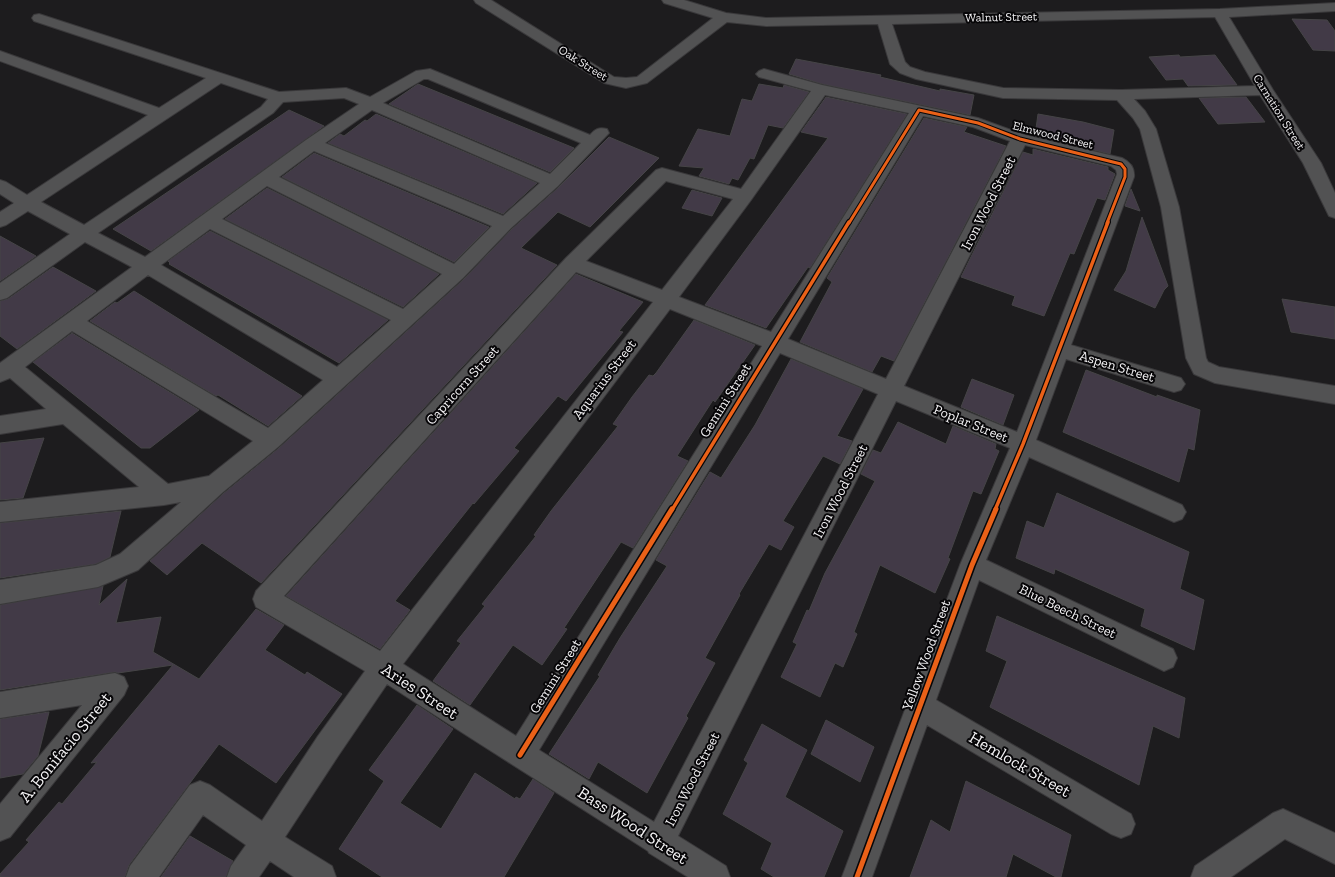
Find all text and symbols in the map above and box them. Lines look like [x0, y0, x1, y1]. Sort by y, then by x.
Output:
street label: Walnut Street [965, 9, 1038, 25]
street label: Oak Street [556, 42, 611, 84]
street label: Carnation Street [1250, 72, 1308, 153]
street label: Elmwood Street [1011, 118, 1095, 152]
street label: Iron Wood Street [958, 153, 1020, 253]
street label: Aquarius Street [569, 336, 640, 422]
street label: Capricorn Street [422, 342, 503, 429]
street label: Aspen Street [1077, 347, 1157, 386]
street label: Gemini Street [696, 359, 755, 441]
street label: Poplar Street [931, 401, 1011, 446]
street label: Iron Wood Street [810, 441, 872, 541]
street label: Blue Beech Street [1017, 581, 1120, 643]
street label: Yellow Wood Street [898, 597, 955, 714]
street label: Gemini Street [526, 635, 585, 717]
street label: Aries Street [378, 659, 463, 723]
street label: A. Bonifacio Street [15, 687, 116, 806]
street label: Hemlock Street [966, 727, 1075, 801]
street label: Iron Wood Street [662, 729, 724, 829]
street label: Bass Wood Street [574, 782, 692, 868]

